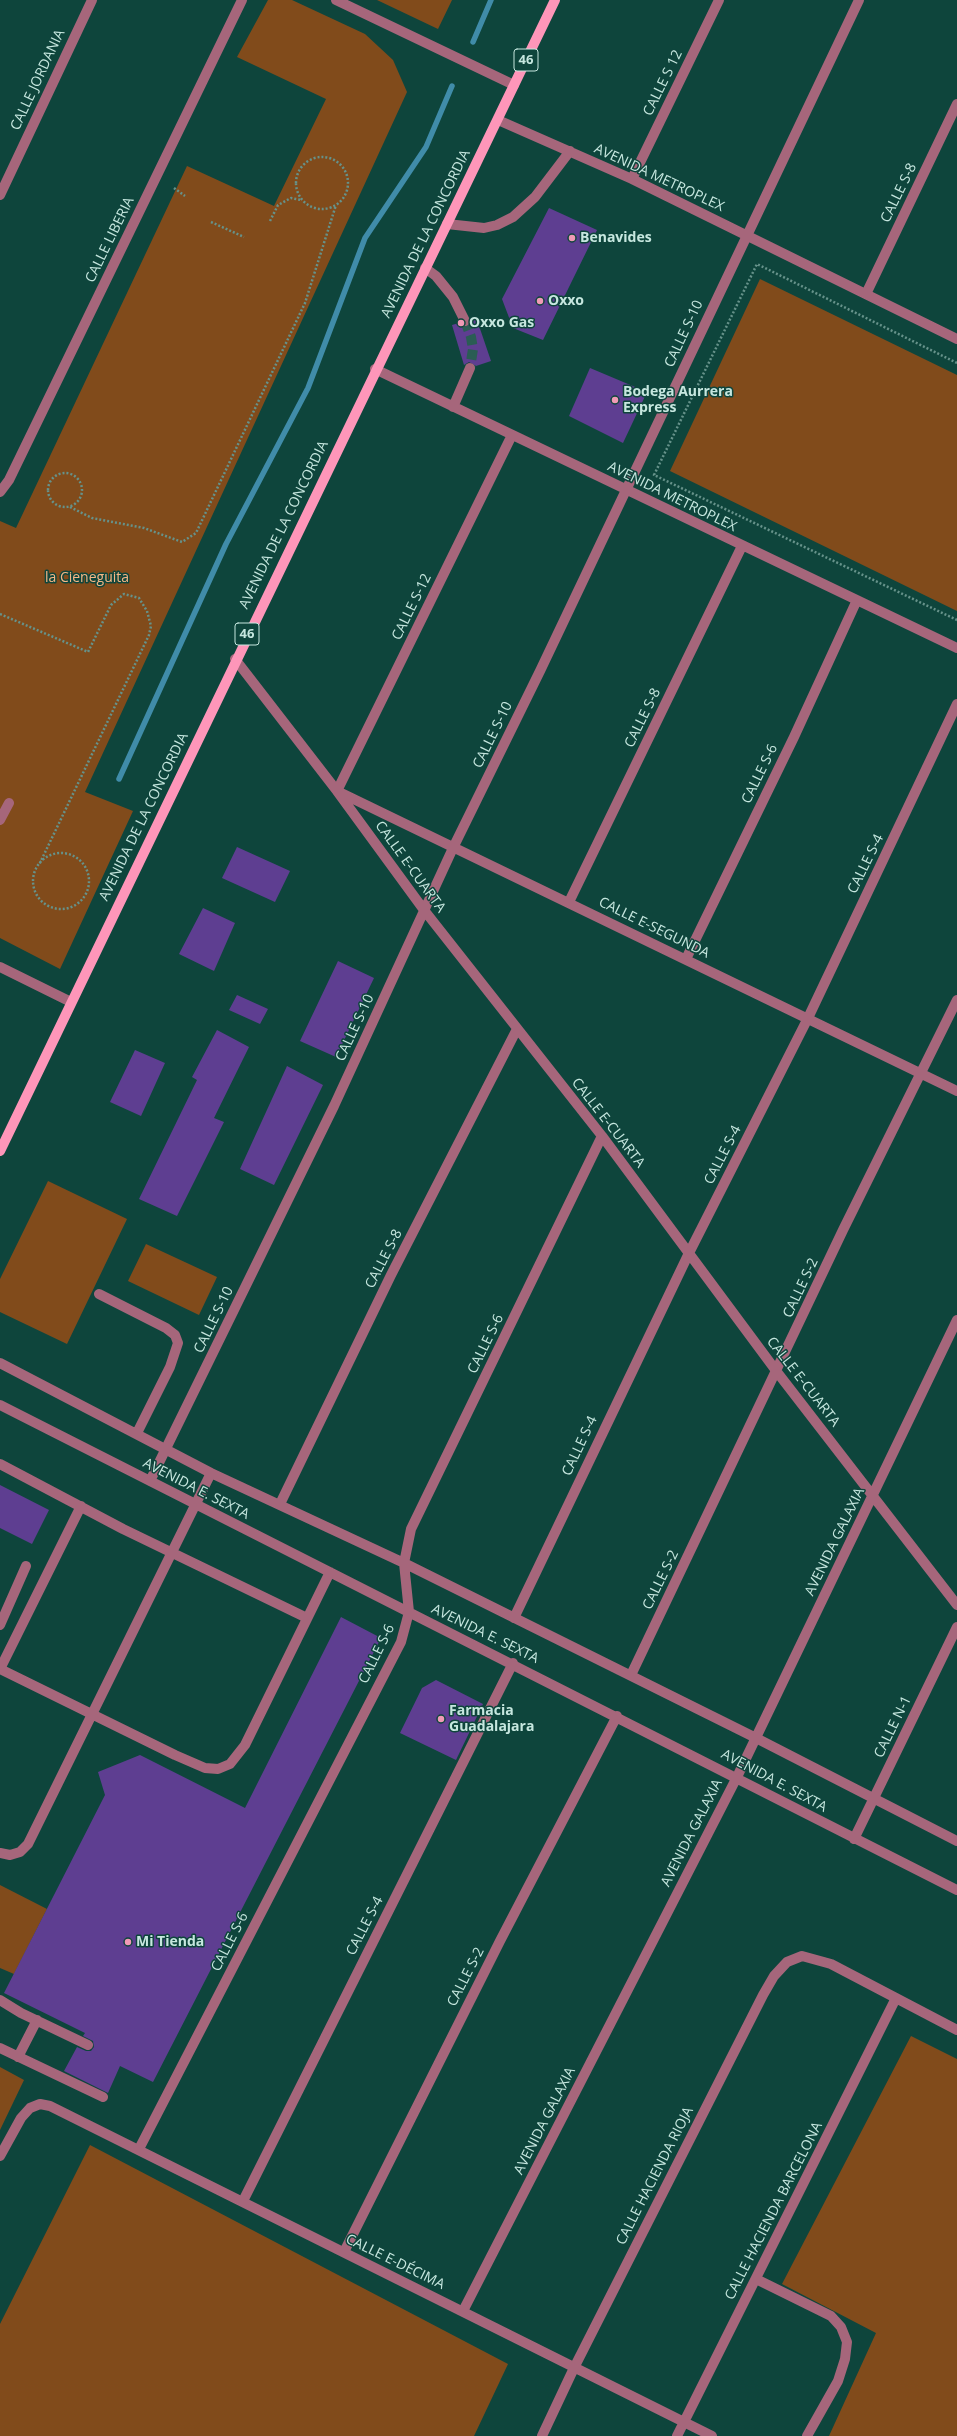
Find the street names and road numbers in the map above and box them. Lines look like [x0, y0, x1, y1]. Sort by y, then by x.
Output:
street label: CALLE JORDANIA [7, 27, 69, 133]
street label: CALLE S 12 [640, 47, 686, 119]
road number: 46 [514, 49, 538, 71]
street label: AVENIDA METROPLEX [591, 141, 727, 215]
street label: AVENIDA DE LA CONCORDIA [378, 147, 474, 321]
street label: CALLE S-8 [877, 161, 921, 225]
street label: CALLE LIBERIA [82, 194, 138, 286]
street label: CALLE S-10 [661, 298, 707, 370]
street label: AVENIDA DE LA CONCORDIA [236, 438, 332, 612]
street label: AVENIDA METROPLEX [605, 458, 739, 536]
street label: CALLE S-12 [389, 571, 435, 643]
road number: 46 [235, 623, 259, 645]
street label: CALLE S-8 [621, 686, 665, 750]
street label: CALLE S-10 [470, 699, 516, 771]
street label: AVENIDA DE LA CONCORDIA [96, 730, 192, 904]
street label: CALLE S-6 [738, 742, 782, 806]
street label: CALLE E-CUARTA [371, 818, 449, 916]
street label: CALLE S-4 [844, 832, 888, 896]
street label: CALLE E-SEGUNDA [596, 894, 712, 962]
street label: CALLE S-10 [332, 992, 378, 1064]
street label: CALLE E-CUARTA [568, 1075, 648, 1171]
street label: CALLE S-4 [701, 1123, 745, 1187]
street label: CALLE S-8 [362, 1227, 406, 1291]
street label: CALLE S-2 [780, 1255, 822, 1321]
street label: CALLE S-10 [191, 1284, 237, 1356]
street label: CALLE S-6 [464, 1312, 508, 1376]
street label: CALLE E-CUARTA [763, 1334, 843, 1430]
street label: CALLE S-4 [559, 1413, 601, 1479]
street label: AVENIDA E. SEXTA [140, 1455, 252, 1523]
street label: AVENIDA GALAXIA [802, 1485, 868, 1599]
street label: CALLE S-2 [639, 1548, 683, 1612]
street label: AVENIDA E. SEXTA [429, 1601, 541, 1667]
street label: CALLE S-6 [355, 1622, 399, 1686]
street label: CALLE N-1 [871, 1693, 915, 1761]
street label: AVENIDA E. SEXTA [718, 1746, 830, 1816]
street label: AVENIDA GALAXIA [658, 1777, 726, 1889]
street label: CALLE S-4 [343, 1894, 387, 1958]
street label: CALLE S-6 [208, 1910, 252, 1974]
street label: CALLE S-2 [444, 1945, 488, 2009]
street label: AVENIDA GALAXIA [511, 2065, 579, 2177]
street label: CALLE HACIENDA RIOJA [613, 2104, 697, 2248]
street label: CALLE HACIENDA BARCELONA [722, 2119, 826, 2303]
street label: CALLE E-DÉCIMA [343, 2231, 447, 2293]

